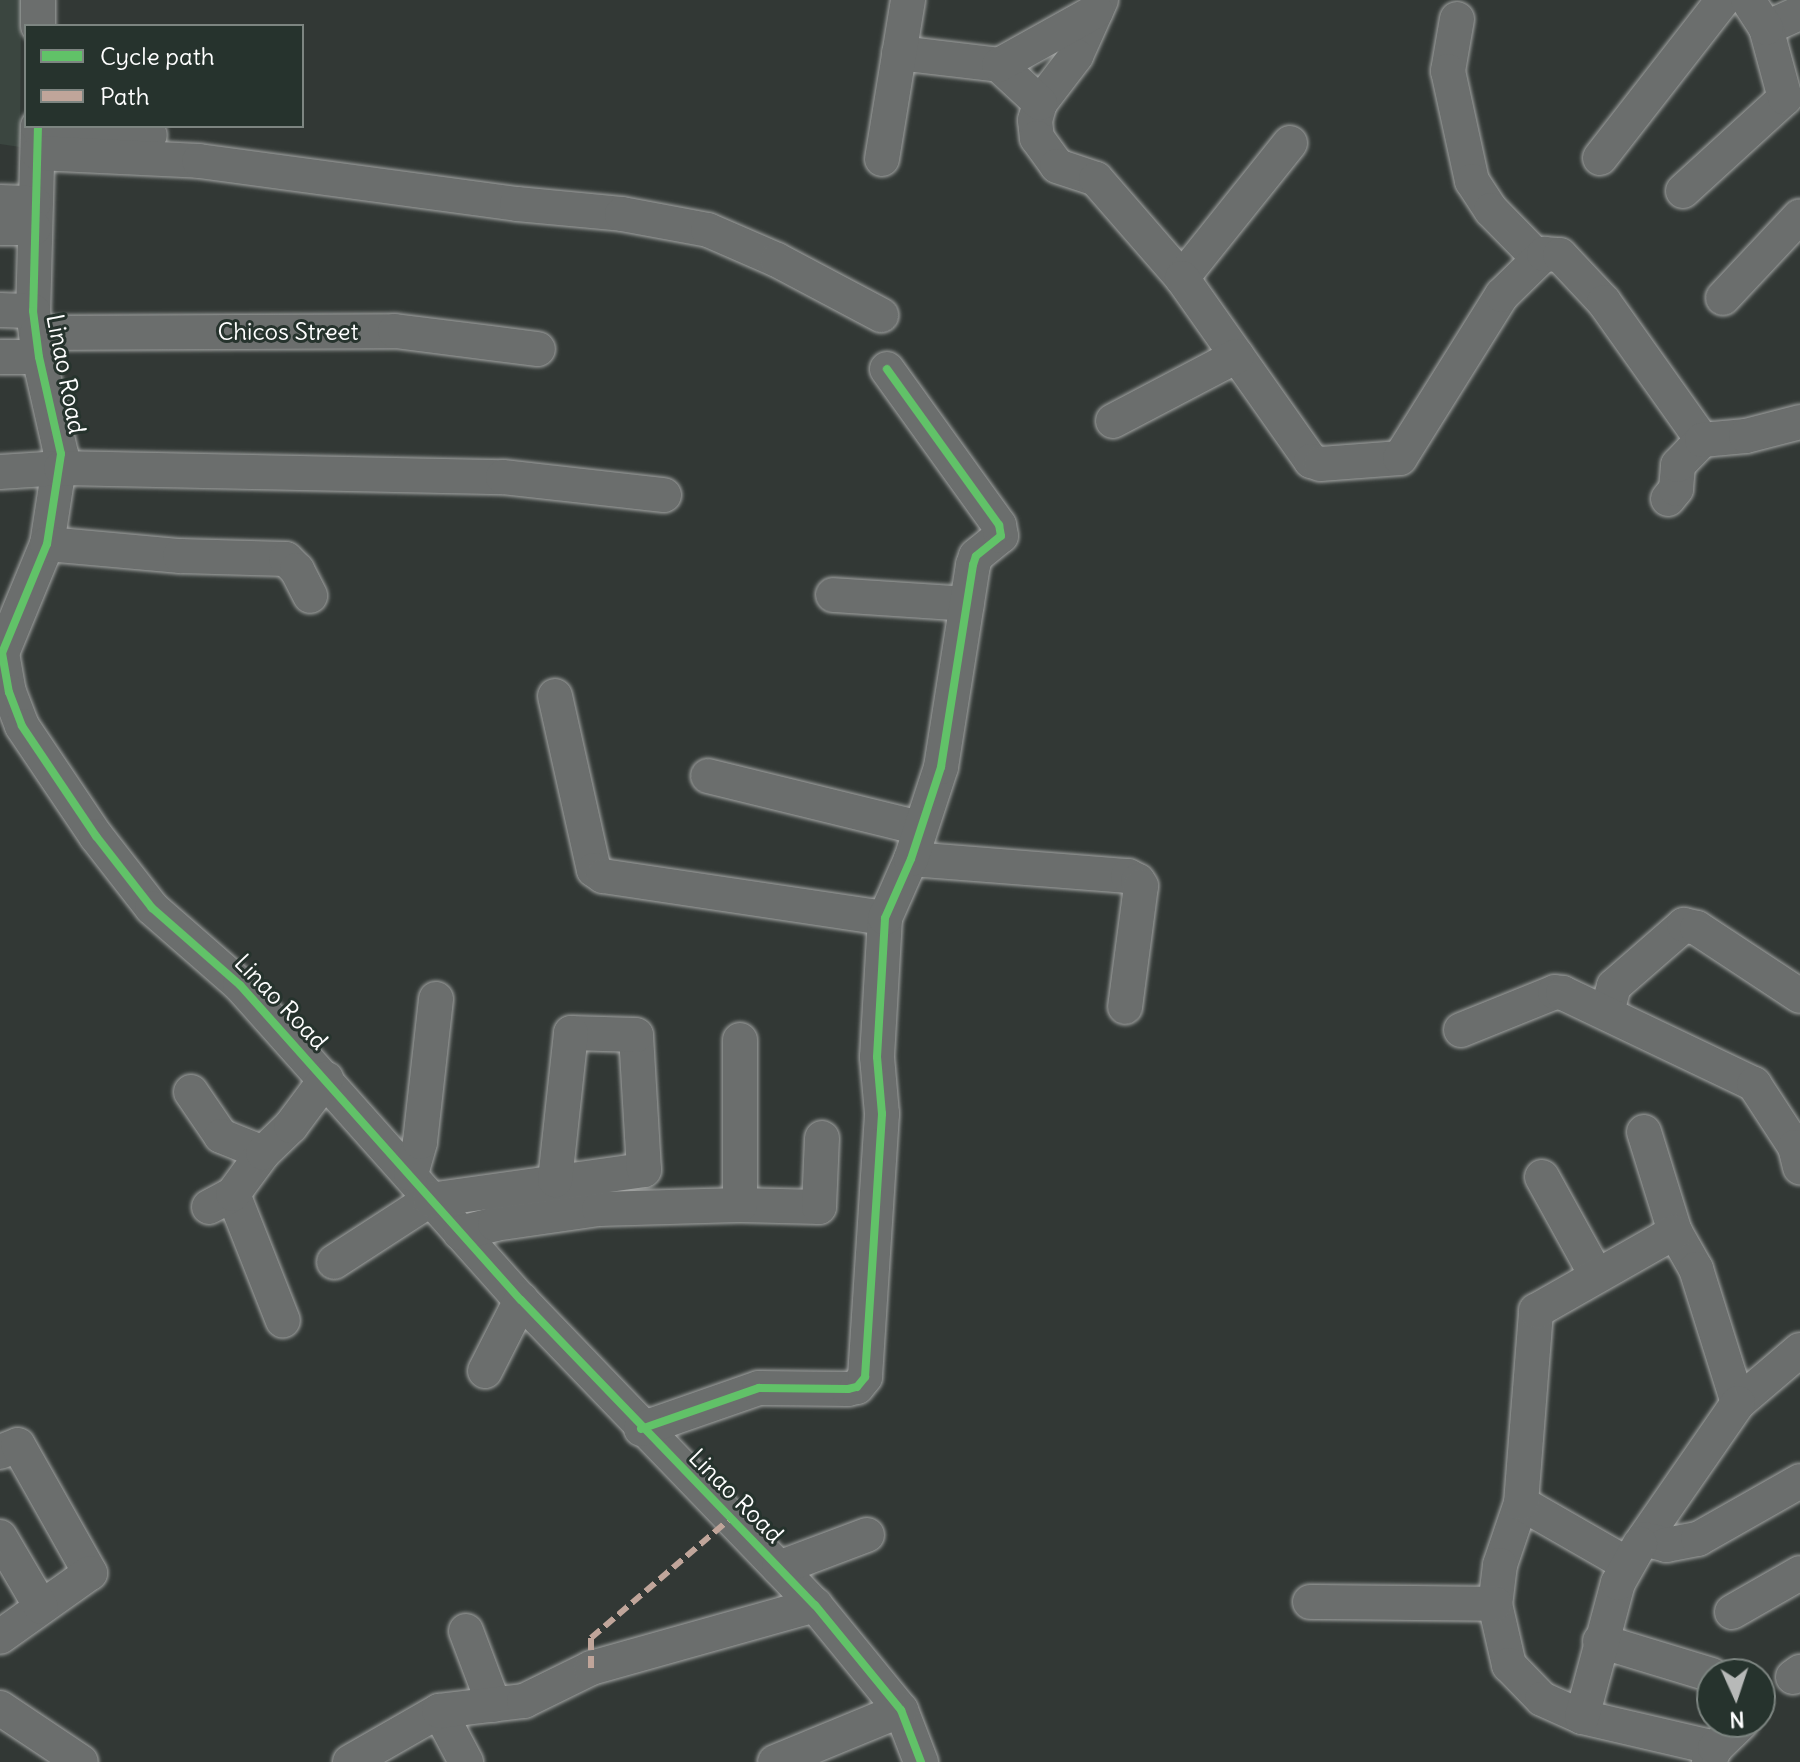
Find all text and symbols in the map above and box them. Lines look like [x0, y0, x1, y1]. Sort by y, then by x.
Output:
legend [24, 24, 304, 128]
text: Cycle path [100, 41, 215, 71]
text: Path [100, 81, 150, 111]
street label: Linao Road [40, 312, 92, 436]
street label: Chicos Street [217, 318, 359, 346]
street label: Linao Road [228, 948, 334, 1056]
street label: Linao Road [683, 1443, 789, 1549]
north arrow [1696, 1658, 1776, 1738]
text: N [1729, 1706, 1745, 1734]

